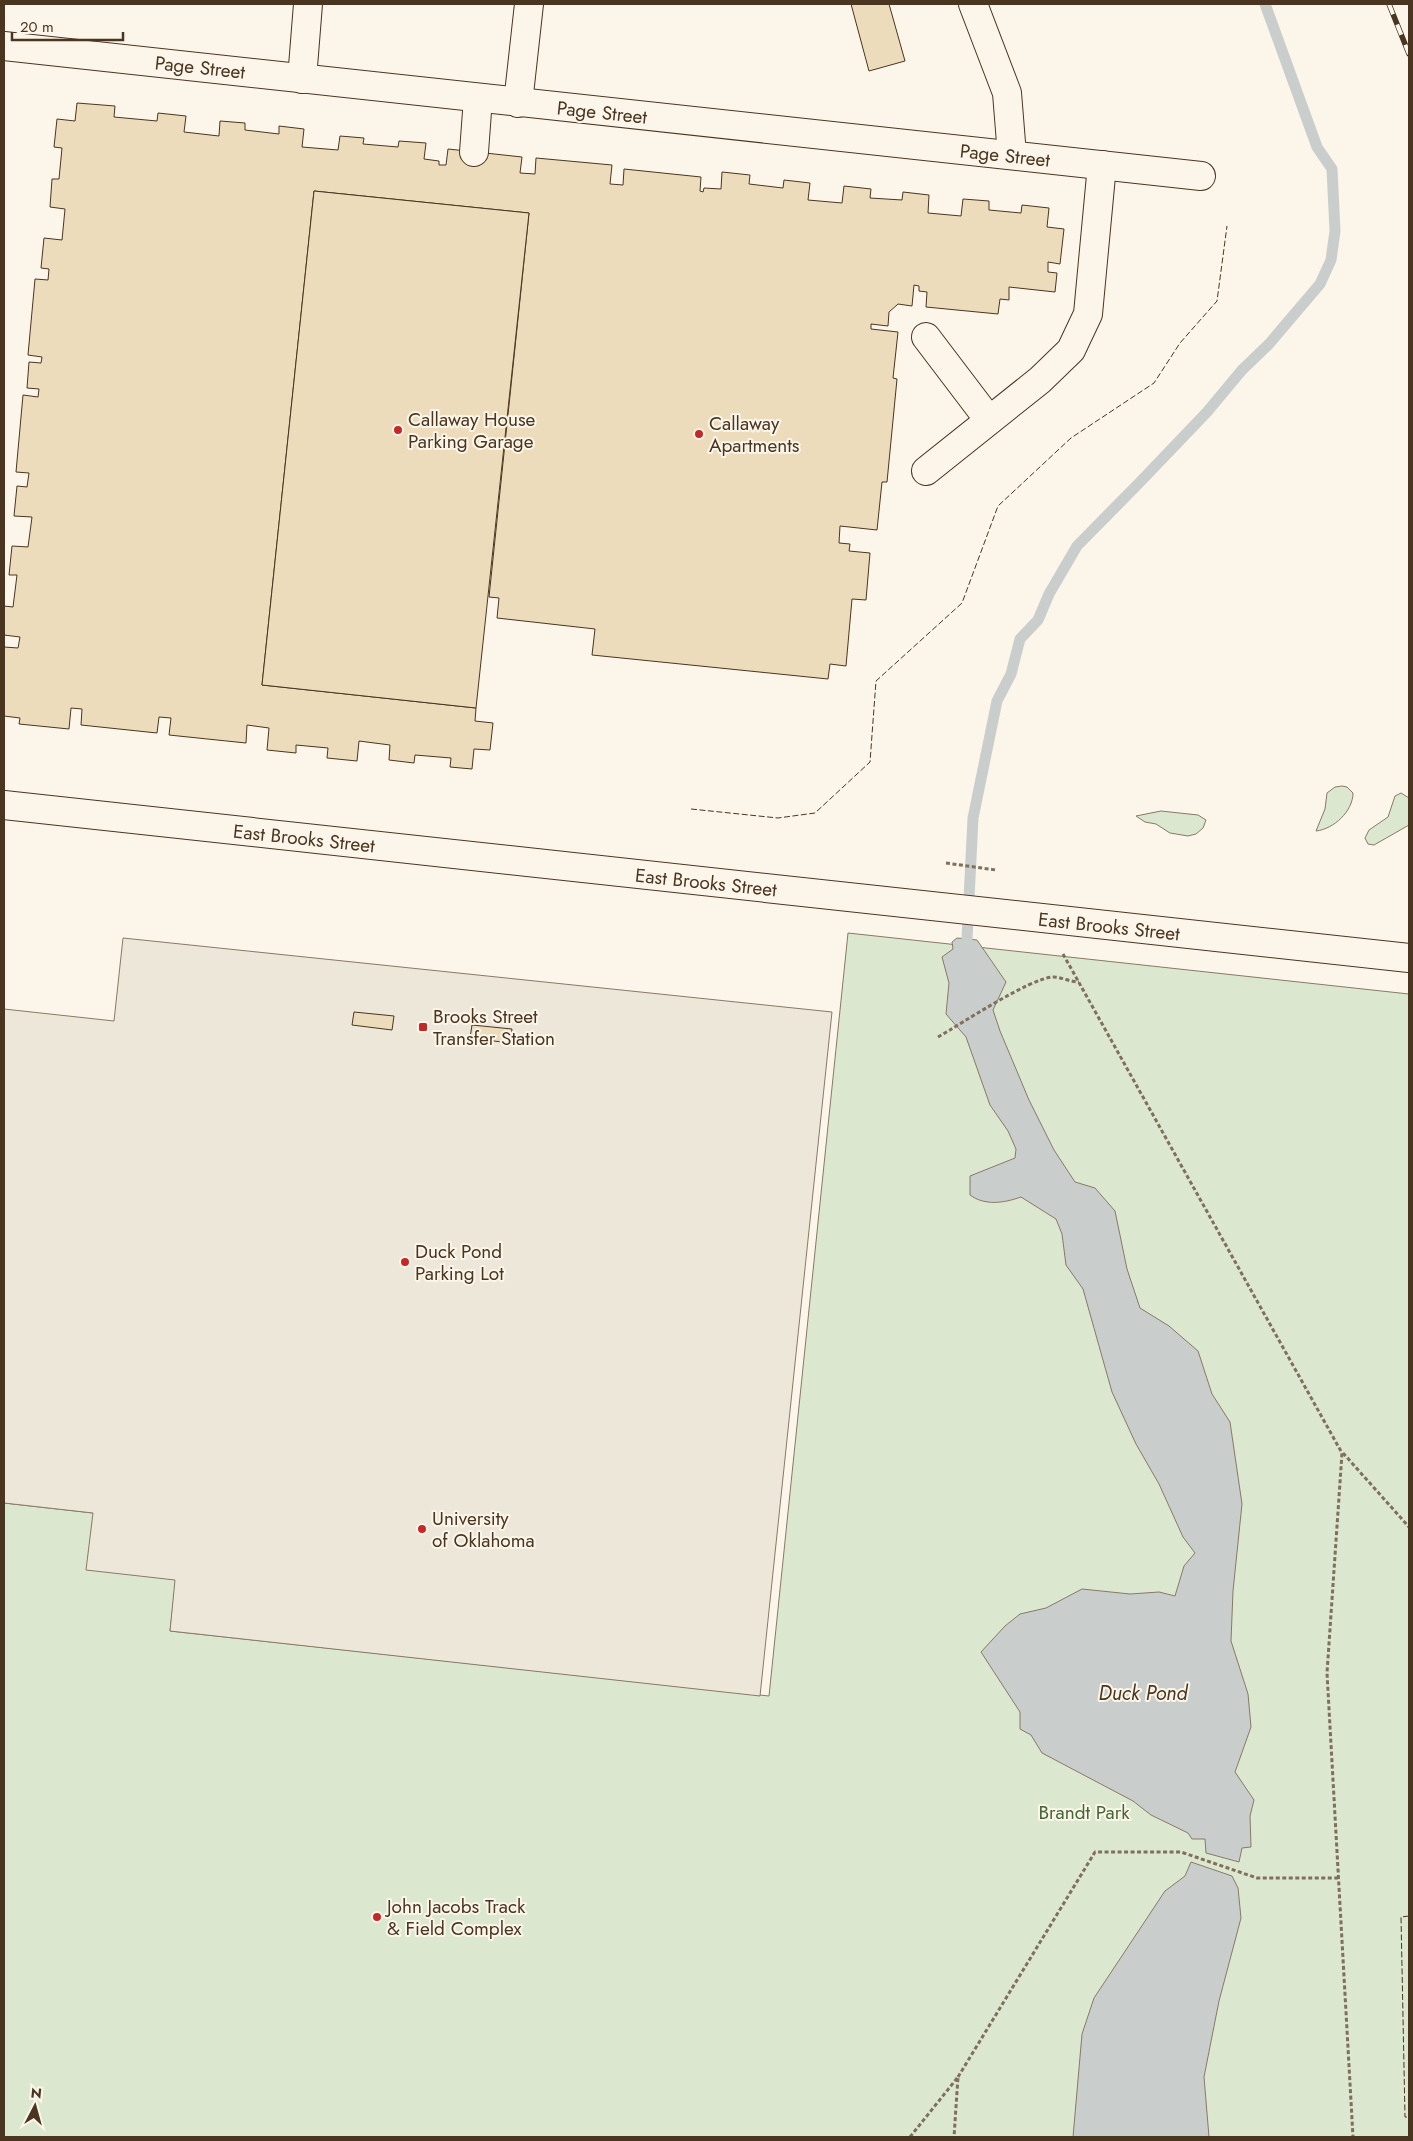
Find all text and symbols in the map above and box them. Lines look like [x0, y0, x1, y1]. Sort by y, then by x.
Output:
scale bar [12, 10, 124, 42]
text: 20 m [20, 16, 54, 38]
street label: Page Street [153, 49, 247, 86]
street label: Page Street [555, 94, 649, 131]
street label: Page Street [958, 137, 1052, 174]
place label: Callaway House Parking Garage [408, 406, 536, 455]
place label: Callaway Apartments [709, 410, 800, 459]
marker: Callaway House Parking Garage [392, 424, 404, 436]
marker: Callaway Apartments [693, 428, 705, 440]
street label: East Brooks Street [232, 818, 376, 859]
street label: East Brooks Street [634, 862, 778, 903]
street label: East Brooks Street [1037, 906, 1181, 947]
place label: Brooks Street Transfer Station [433, 1003, 555, 1052]
marker: Brooks Street Transfer Station [417, 1021, 429, 1033]
place label: Duck Pond Parking Lot [415, 1238, 504, 1287]
marker: Duck Pond Parking Lot [399, 1256, 411, 1268]
place label: University of Oklahoma [432, 1505, 535, 1554]
marker: University of Oklahoma [416, 1523, 428, 1535]
water label: Duck Pond [1098, 1679, 1188, 1708]
park label: Brandt Park [1038, 1799, 1130, 1826]
place label: John Jacobs Track & Field Complex [384, 1893, 526, 1942]
marker: John Jacobs Track & Field Complex [371, 1911, 383, 1923]
north arrow [10, 2081, 60, 2131]
text: N [30, 2083, 43, 2104]

